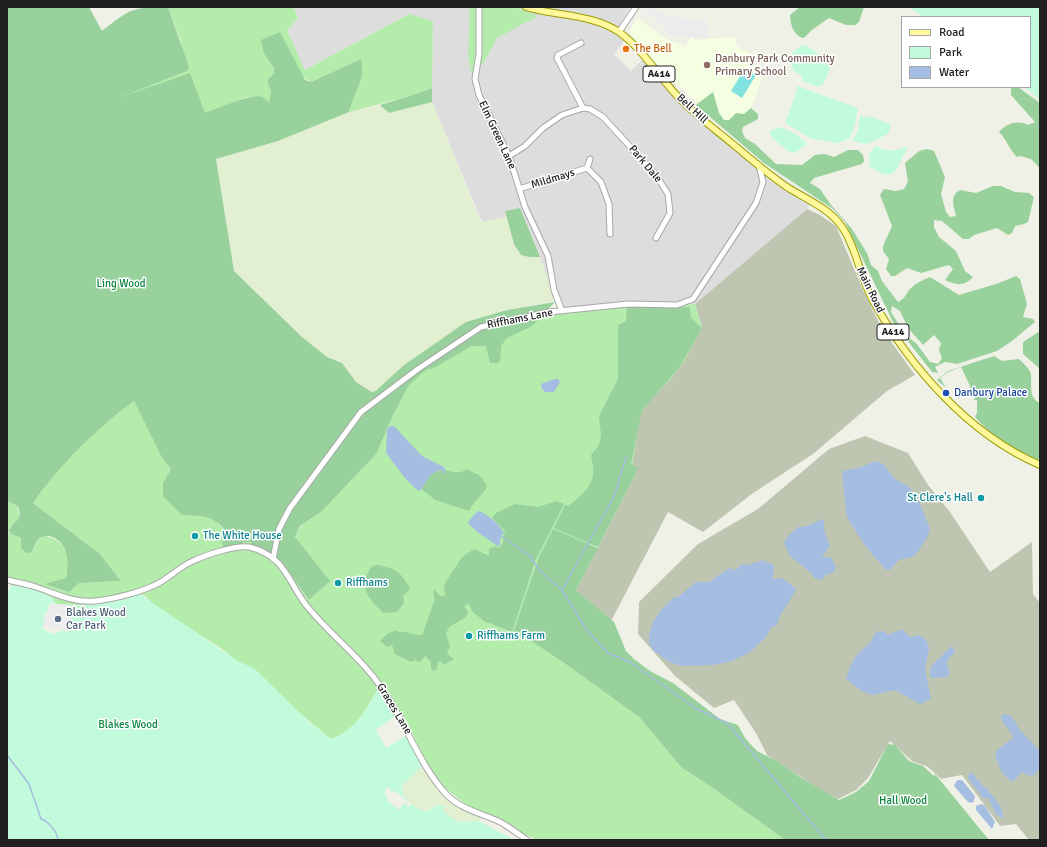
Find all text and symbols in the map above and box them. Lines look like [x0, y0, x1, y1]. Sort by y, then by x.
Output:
legend [901, 16, 1031, 88]
text: Road [939, 25, 965, 40]
place label: The Bell [634, 42, 672, 56]
marker: The Bell [621, 44, 631, 54]
text: Park [939, 45, 962, 60]
place label: Danbury Park Community Primary School [715, 52, 835, 78]
marker: Danbury Park Community Primary School [702, 60, 712, 70]
text: Water [939, 65, 969, 80]
road number: A414 [643, 66, 675, 82]
street label: Bell Hill [674, 91, 710, 127]
street label: Elm Green Lane [475, 99, 519, 171]
street label: Park Dale [626, 143, 664, 185]
street label: Mildmays [530, 166, 576, 192]
street label: Main Road [853, 265, 887, 315]
park label: Ling Wood [97, 277, 145, 291]
street label: Riffhams Lane [486, 306, 554, 332]
road number: A414 [877, 324, 909, 340]
place label: Danbury Palace [954, 386, 1027, 400]
marker: Danbury Palace [941, 388, 951, 398]
place label: St Clere's Hall [907, 491, 973, 505]
marker: St Clere's Hall [976, 493, 986, 503]
place label: The White House [203, 529, 282, 543]
marker: The White House [190, 531, 200, 541]
place label: Riffhams [346, 576, 388, 590]
marker: Riffhams [333, 578, 343, 588]
place label: Blakes Wood Car Park [66, 606, 126, 632]
marker: Blakes Wood Car Park [53, 614, 63, 624]
place label: Riffhams Farm [477, 629, 545, 643]
marker: Riffhams Farm [464, 631, 474, 641]
street label: Graces Lane [374, 681, 414, 737]
park label: Blakes Wood [98, 718, 158, 732]
park label: Hall Wood [879, 794, 927, 808]

